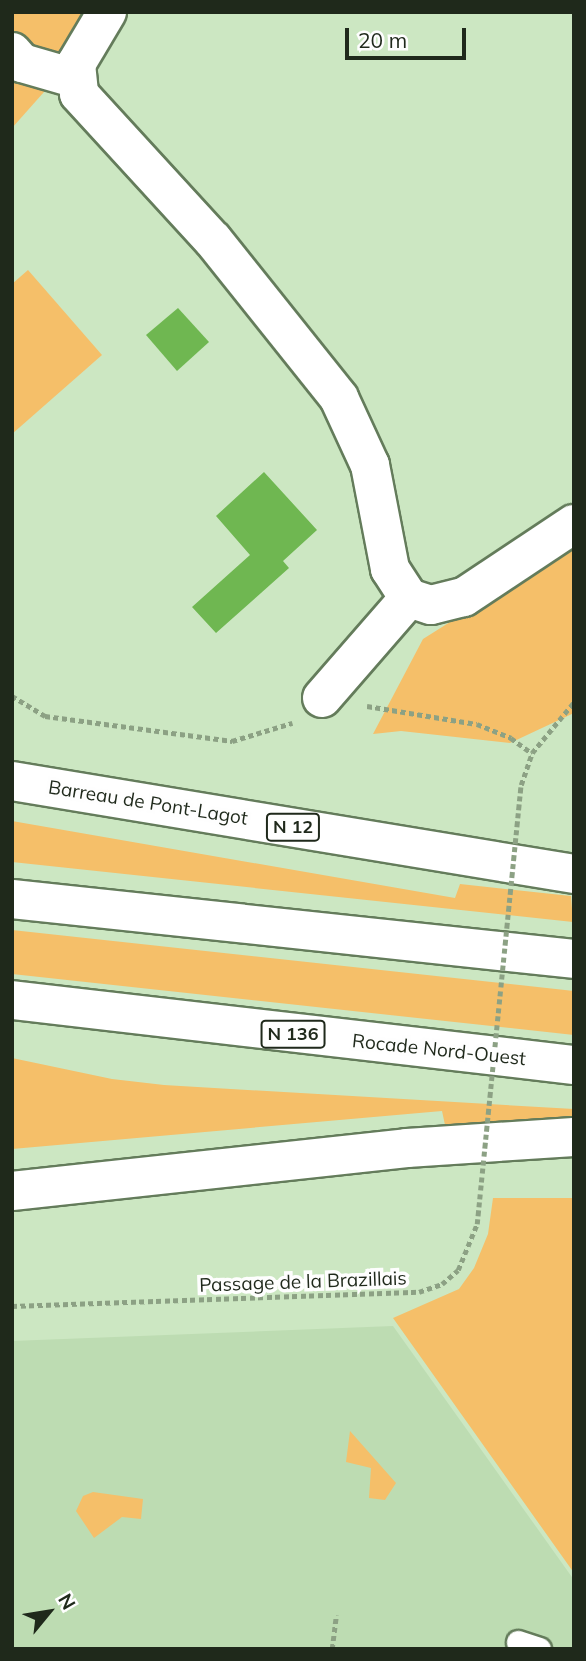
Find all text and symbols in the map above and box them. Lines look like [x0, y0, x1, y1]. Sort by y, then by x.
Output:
scale bar [348, 14, 469, 58]
text: 20 m [358, 27, 407, 53]
street label: Barreau de Pont-Lagot [47, 776, 249, 830]
road number: N 12 [265, 812, 321, 842]
road number: N 136 [260, 1020, 326, 1049]
street label: Rocade Nord-Ouest [351, 1030, 527, 1070]
street label: Passage de la Brazillais [199, 1267, 407, 1297]
north arrow [14, 1577, 84, 1647]
text: N [53, 1589, 81, 1614]

